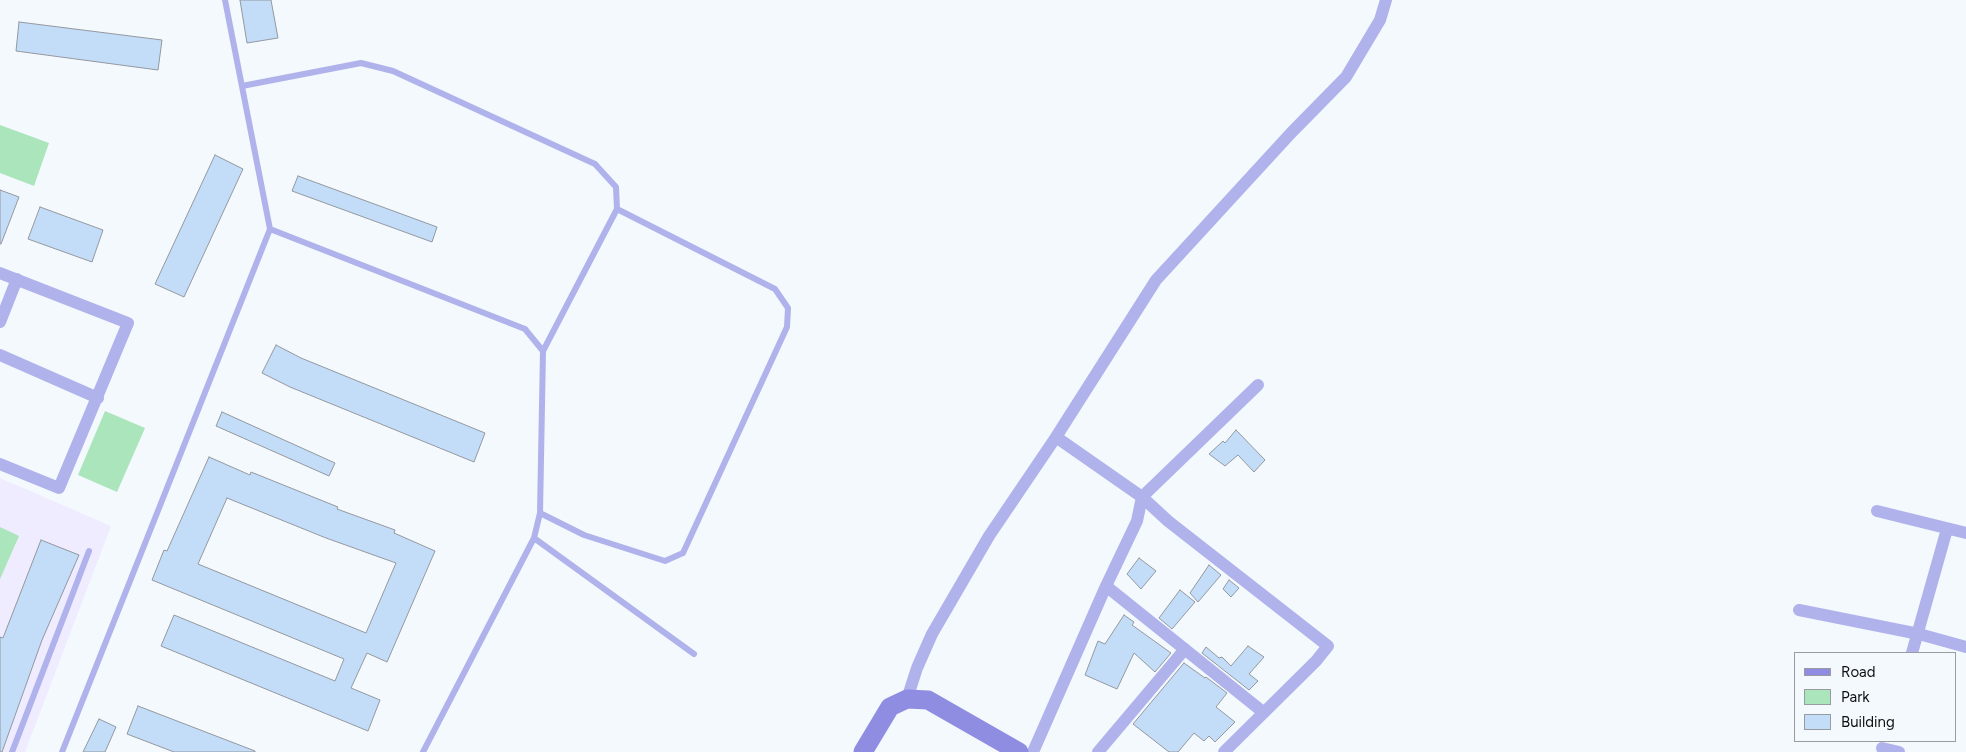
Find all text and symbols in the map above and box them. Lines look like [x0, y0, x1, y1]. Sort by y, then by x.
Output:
legend [1794, 652, 1956, 742]
text: Road [1841, 663, 1876, 681]
text: Park [1841, 688, 1870, 706]
text: Building [1841, 713, 1895, 731]

